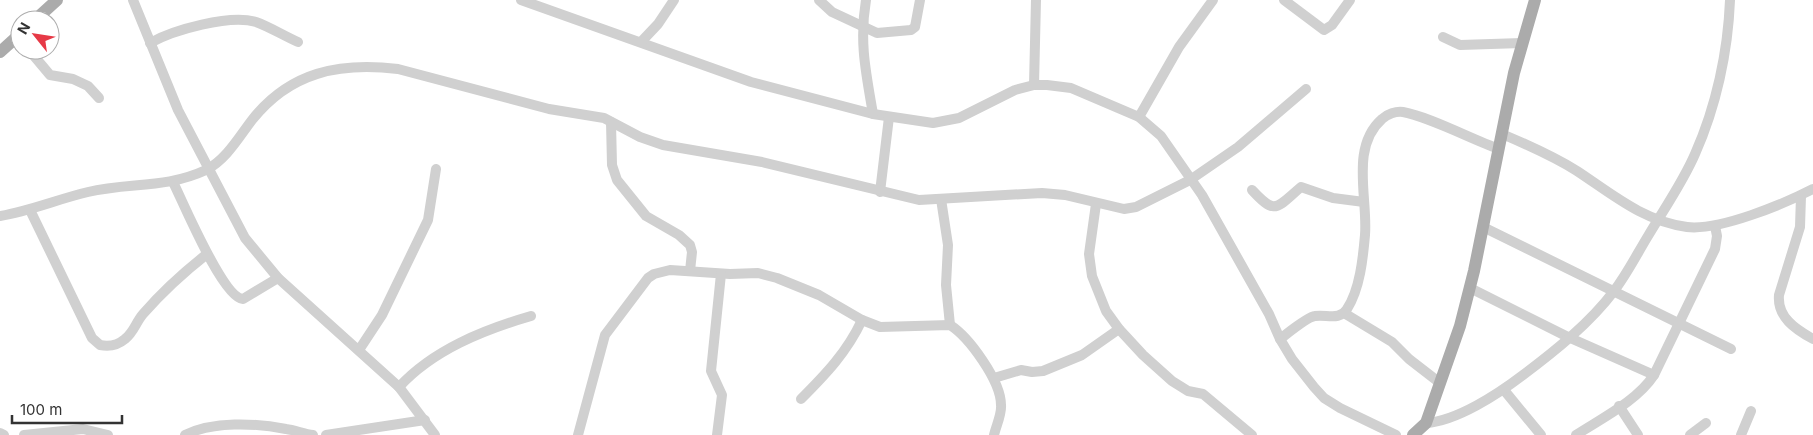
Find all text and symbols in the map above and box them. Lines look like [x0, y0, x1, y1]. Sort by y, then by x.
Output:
north arrow [10, 10, 60, 60]
text: N [13, 19, 33, 37]
scale bar [12, 392, 122, 424]
text: 100 m [20, 400, 62, 419]

